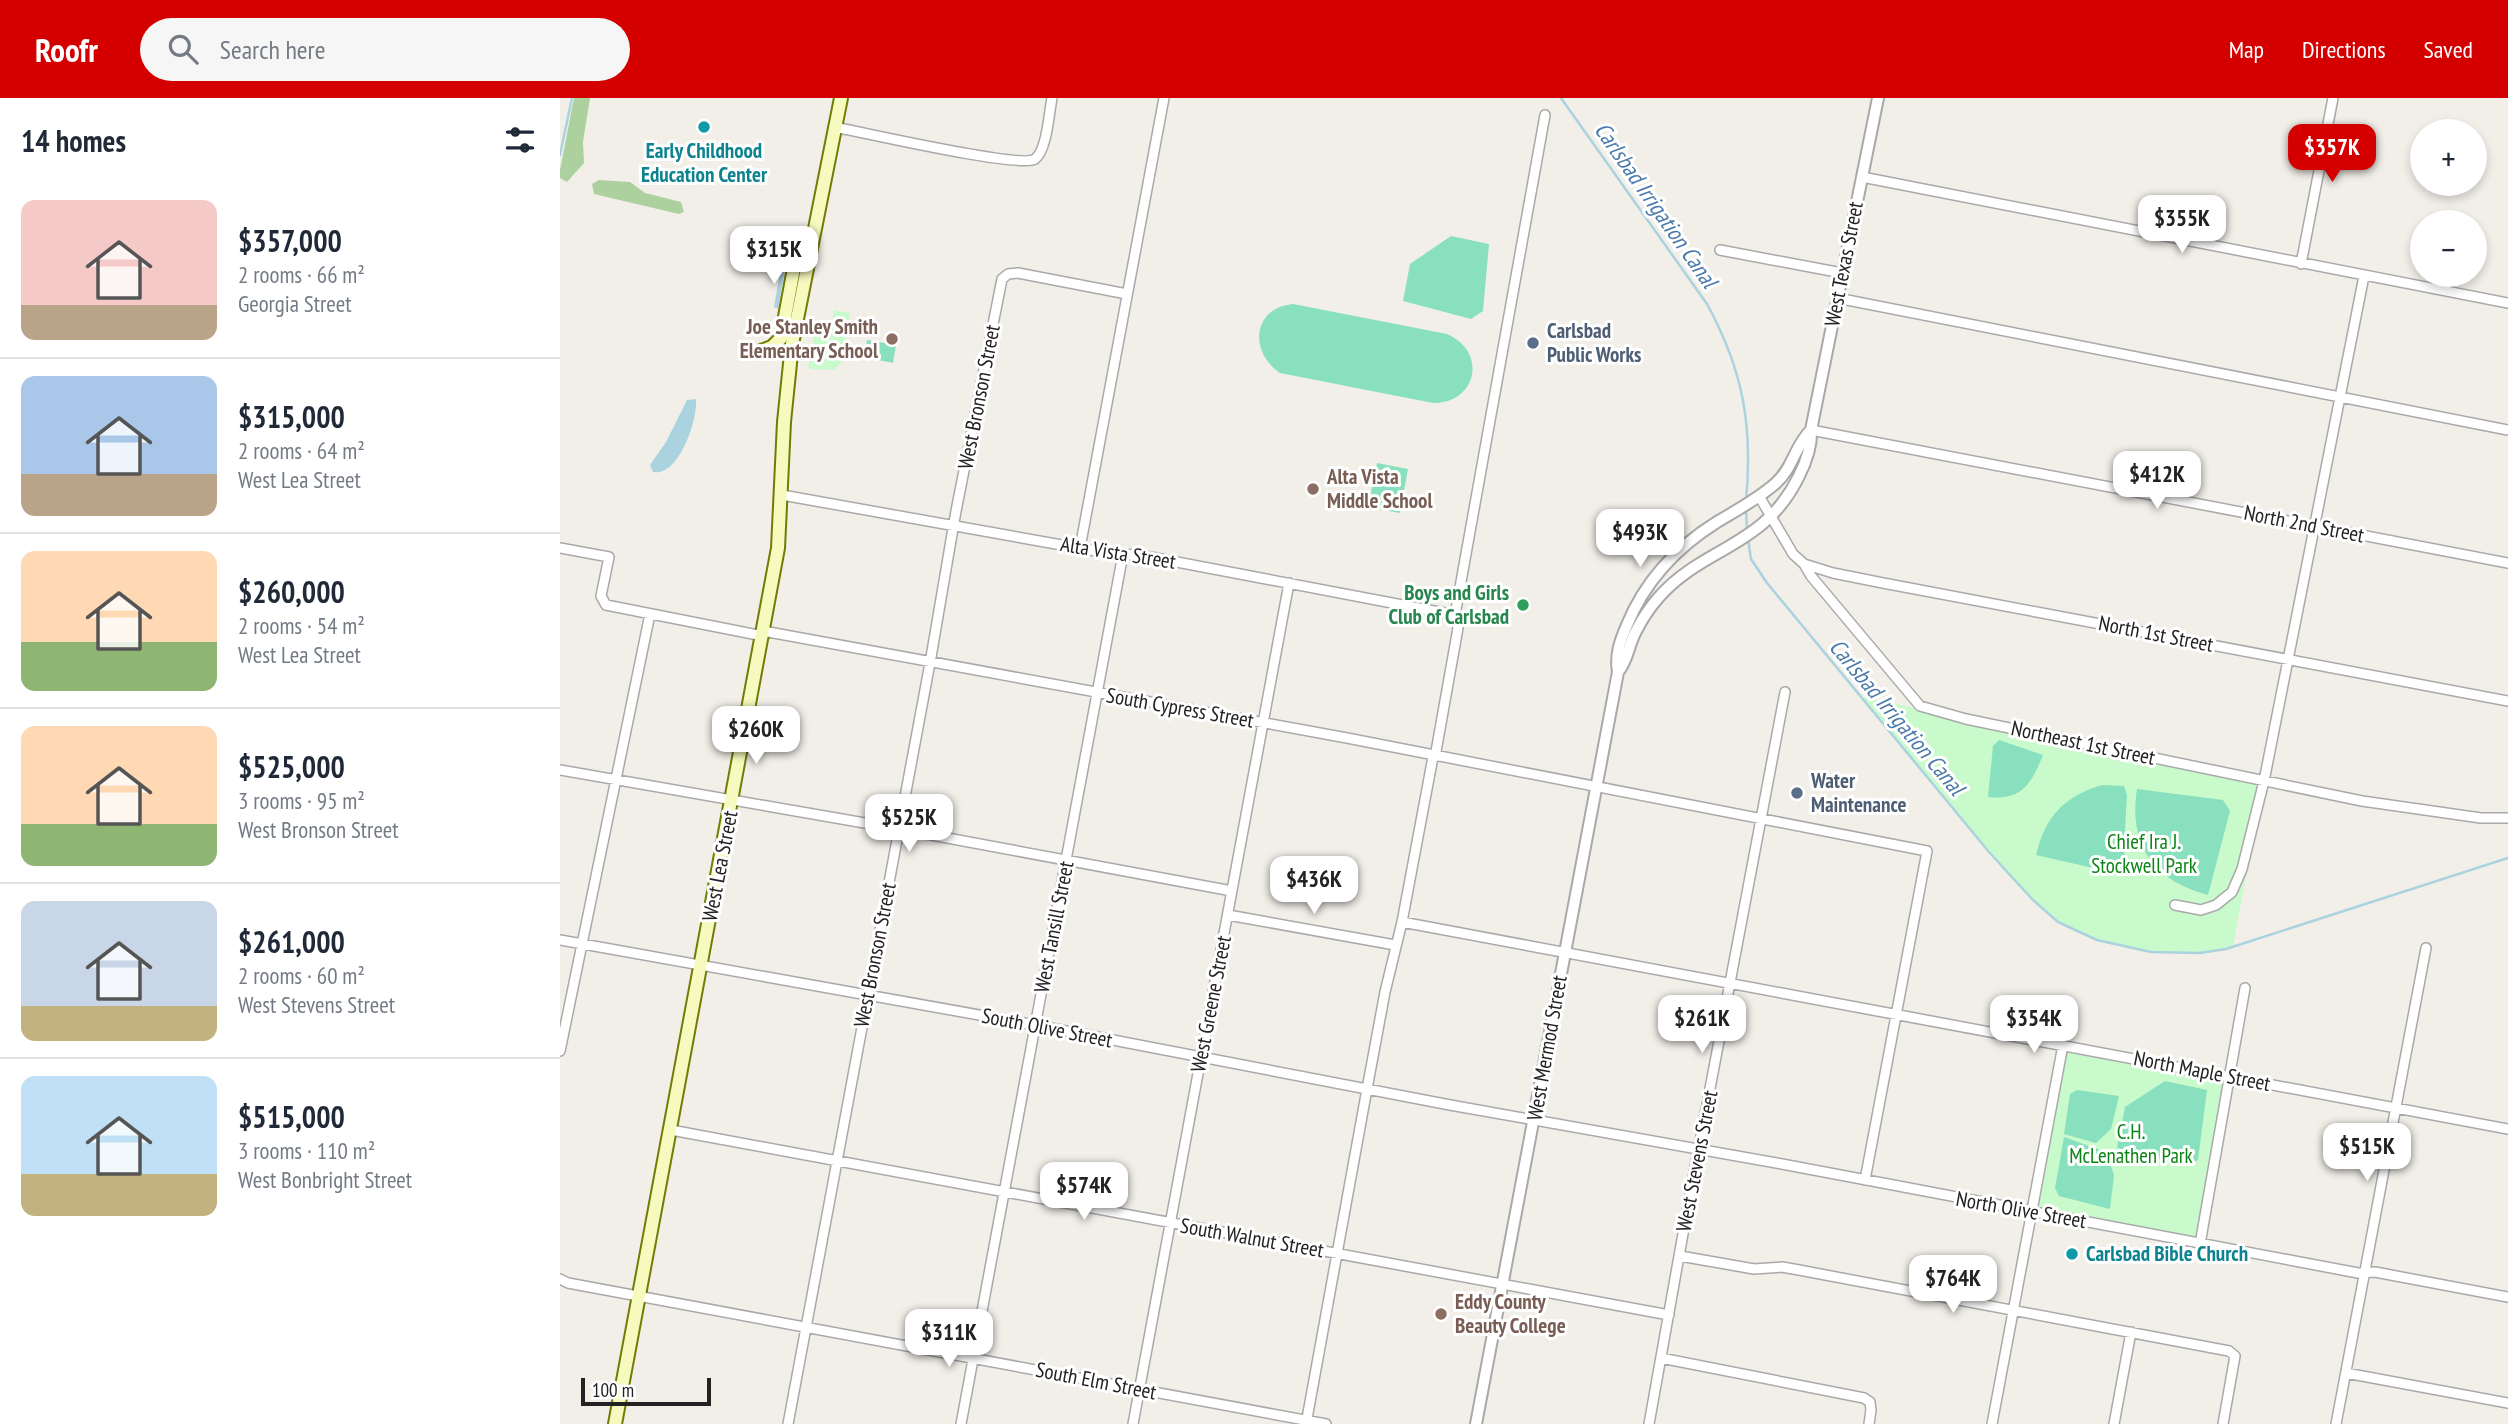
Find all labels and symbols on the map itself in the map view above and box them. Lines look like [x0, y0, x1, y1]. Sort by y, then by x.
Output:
water label: Carlsbad Irrigation Canal [1589, 116, 1726, 295]
marker: Early Childhood Education Center [696, 119, 712, 135]
pin: $357K [2283, 125, 2381, 184]
place label: Early Childhood Education Center [641, 137, 768, 188]
pin: $355K [2133, 195, 2231, 255]
street label: West Texas Street [1818, 199, 1869, 329]
pin: $315K [725, 226, 823, 286]
place label: Joe Stanley Smith Elementary School [740, 313, 879, 364]
place label: Carlsbad Public Works [1547, 317, 1641, 368]
street label: West Bronson Street [951, 322, 1006, 471]
marker: Joe Stanley Smith Elementary School [884, 331, 900, 347]
marker: Carlsbad Public Works [1525, 335, 1541, 351]
pin: $412K [2108, 452, 2206, 511]
place label: Alta Vista Middle School [1326, 463, 1433, 514]
marker: Alta Vista Middle School [1305, 481, 1321, 497]
street label: North 2nd Street [2242, 499, 2367, 548]
pin: $493K [1591, 510, 1689, 569]
street label: Alta Vista Street [1058, 530, 1178, 575]
place label: Boys and Girls Club of Carlsbad [1389, 579, 1509, 630]
marker: Boys and Girls Club of Carlsbad [1515, 597, 1531, 613]
street label: North 1st Street [2096, 609, 2216, 658]
water label: Carlsbad Irrigation Canal [1824, 633, 1973, 803]
street label: South Cypress Street [1104, 681, 1256, 734]
pin: $260K [707, 706, 805, 766]
street label: Northeast 1st Street [2009, 714, 2158, 771]
place label: Water Maintenance [1810, 767, 1906, 818]
marker: Water Maintenance [1789, 785, 1805, 801]
pin: $525K [860, 794, 958, 854]
street label: West Lea Street [696, 808, 744, 924]
park label: Chief Ira J. Stockwell Park [2091, 828, 2197, 879]
pin: $436K [1265, 856, 1363, 916]
street label: West Tansill Street [1028, 859, 1080, 995]
street label: West Bronson Street [847, 880, 902, 1029]
street label: West Greene Street [1184, 933, 1237, 1074]
street label: West Mermod Street [1520, 973, 1573, 1123]
pin: $261K [1653, 996, 1751, 1055]
pin: $354K [1985, 996, 2083, 1055]
street label: South Olive Street [980, 1002, 1115, 1053]
street label: North Maple Street [2132, 1044, 2273, 1097]
street label: West Stevens Street [1670, 1088, 1723, 1234]
park label: C.H. McLenathen Park [2069, 1118, 2193, 1169]
pin: $515K [2318, 1124, 2416, 1183]
pin: $574K [1035, 1162, 1133, 1222]
street label: North Olive Street [1954, 1185, 2089, 1234]
street label: South Walnut Street [1178, 1212, 1326, 1263]
place label: Carlsbad Bible Church [2086, 1240, 2248, 1267]
marker: Carlsbad Bible Church [2064, 1246, 2080, 1262]
pin: $764K [1904, 1256, 2002, 1315]
place label: Eddy County Beauty College [1455, 1288, 1566, 1339]
marker: Eddy County Beauty College [1433, 1306, 1449, 1322]
pin: $311K [900, 1310, 998, 1369]
street label: South Elm Street [1034, 1356, 1159, 1405]
scale bar [581, 1375, 710, 1407]

